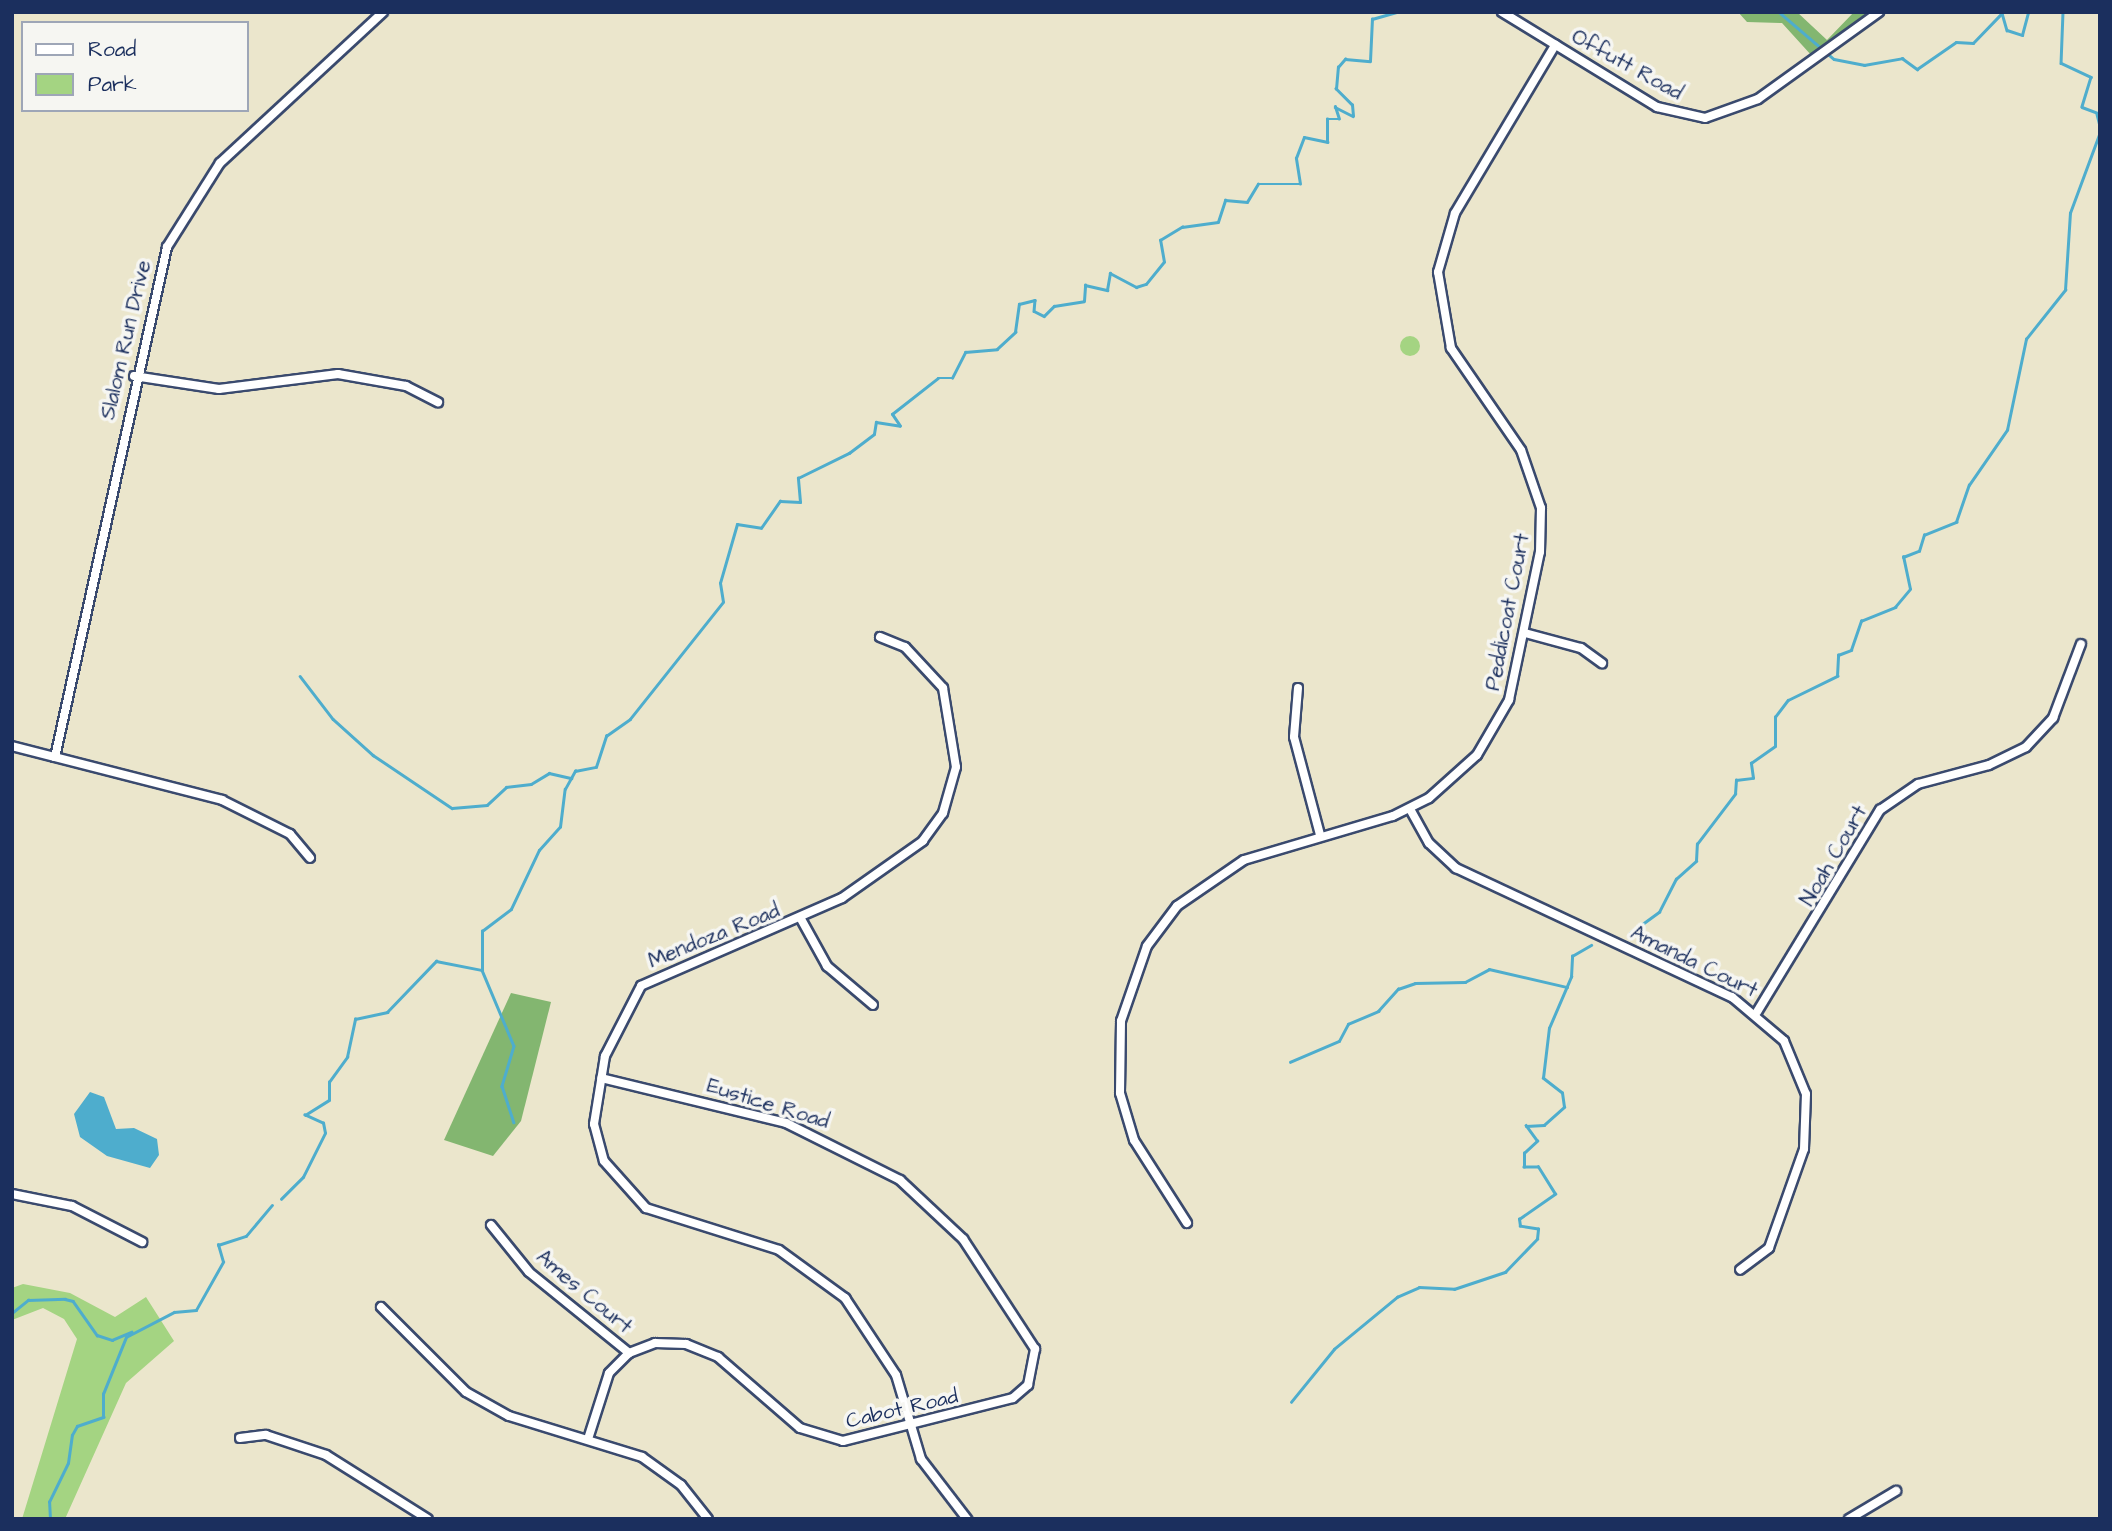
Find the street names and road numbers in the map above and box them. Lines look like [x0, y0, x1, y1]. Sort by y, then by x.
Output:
street label: Offutt Road [1567, 24, 1687, 106]
street label: Slalom Run Drive [95, 258, 157, 422]
street label: Peddicoat Court [1480, 531, 1536, 693]
street label: Noah Court [1795, 801, 1873, 911]
street label: Mendoza Road [645, 898, 783, 974]
street label: Amanda Court [1626, 920, 1762, 1004]
street label: Eustice Road [704, 1073, 832, 1135]
street label: Ames Court [531, 1245, 637, 1339]
street label: Cabot Road [843, 1384, 961, 1434]

